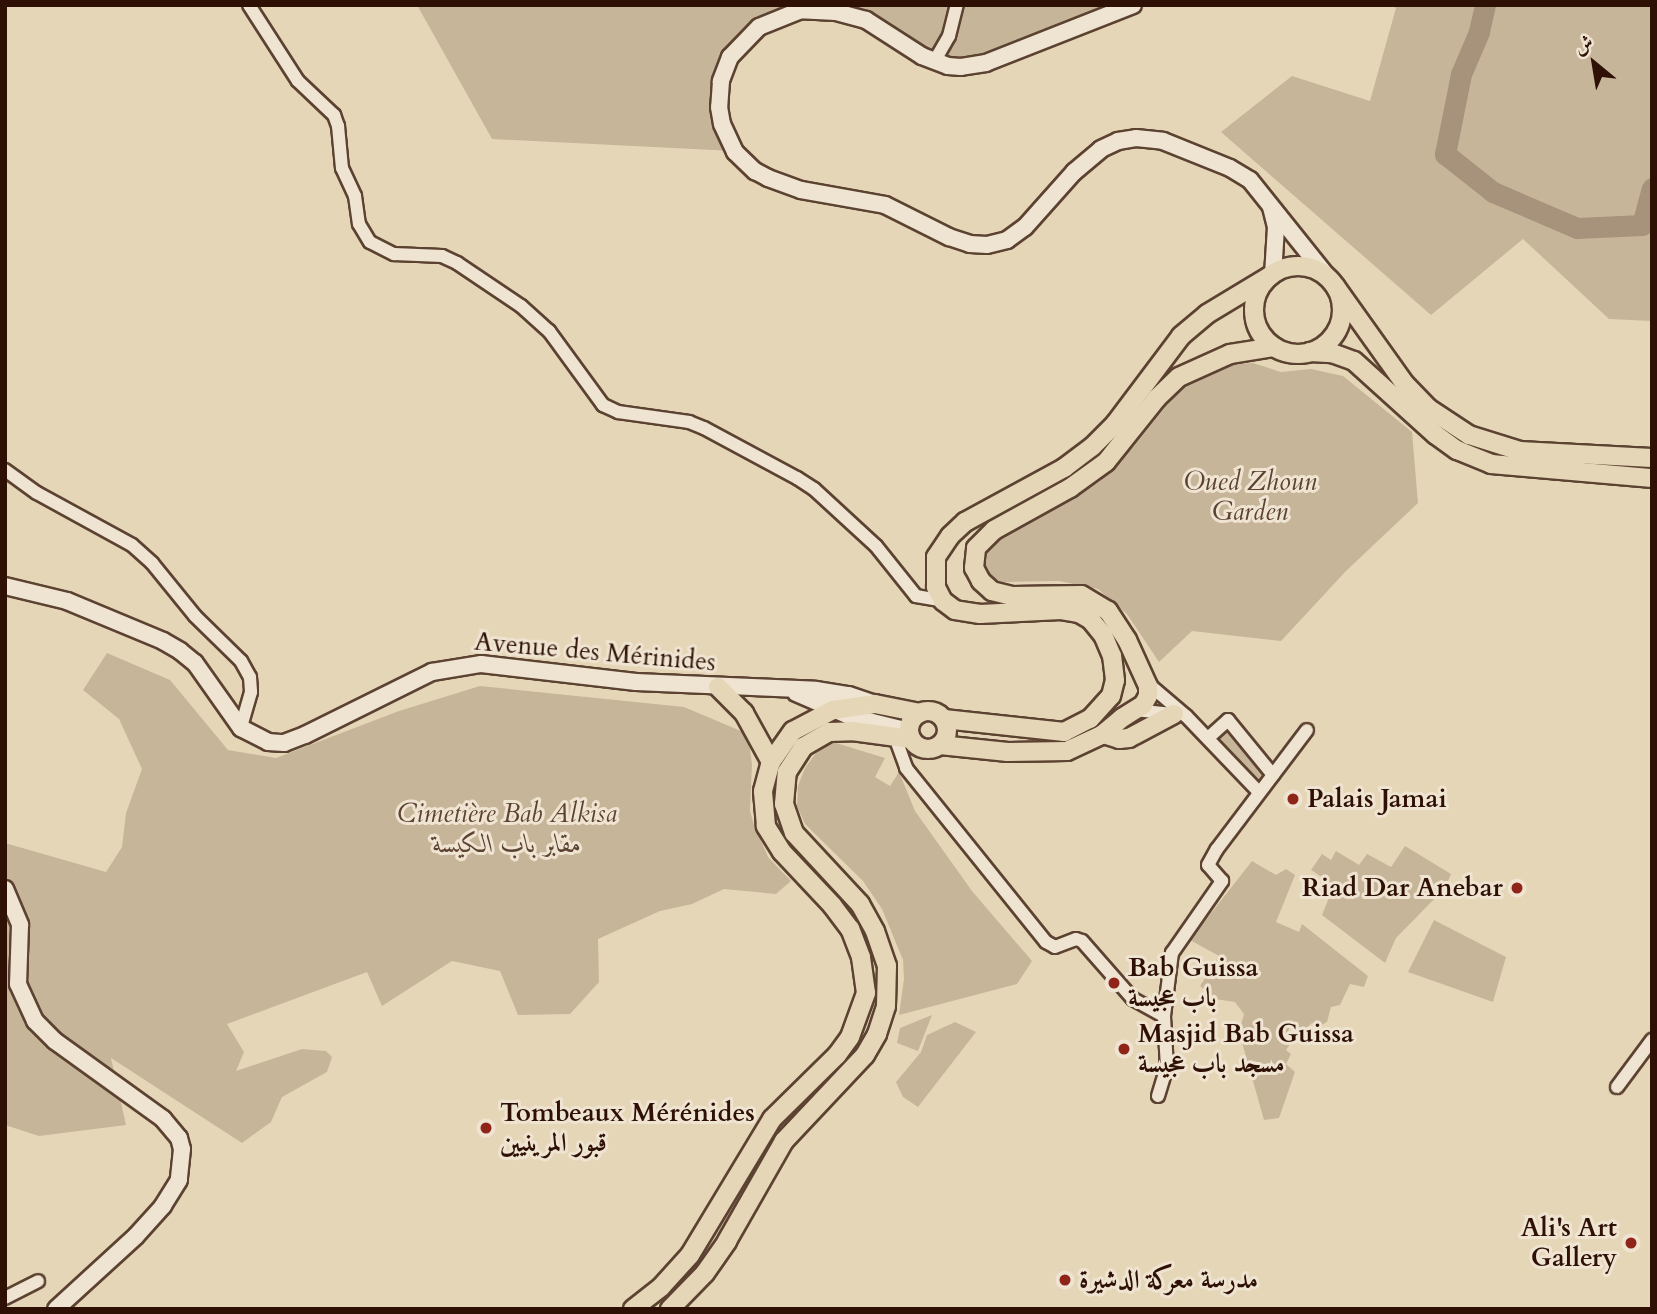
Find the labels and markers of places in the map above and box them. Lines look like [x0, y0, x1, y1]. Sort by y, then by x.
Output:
place label: Palais Jamai [1307, 783, 1447, 815]
marker: Palais Jamai [1285, 791, 1301, 807]
place label: Riad Dar Anebar [1302, 872, 1503, 904]
marker: Riad Dar Anebar [1509, 880, 1525, 896]
place label: Bab Guissa باب عجيسة [1128, 952, 1258, 1014]
marker: Bab Guissa باب عجيسة [1106, 975, 1122, 991]
place label: Masjid Bab Guissa مسجد باب عجيسة [1138, 1018, 1354, 1080]
marker: Masjid Bab Guissa مسجد باب عجيسة [1116, 1041, 1132, 1057]
place label: Tombeaux Mérénides قبور المرينيين [500, 1097, 755, 1158]
marker: Tombeaux Mérénides قبور المرينيين [478, 1120, 494, 1136]
place label: Ali's Art Gallery [1521, 1212, 1617, 1274]
marker: Ali's Art Gallery [1623, 1235, 1639, 1251]
place label: مدرسة معركة الدشيرة [1079, 1264, 1258, 1296]
marker: مدرسة معركة الدشيرة [1057, 1272, 1073, 1288]

